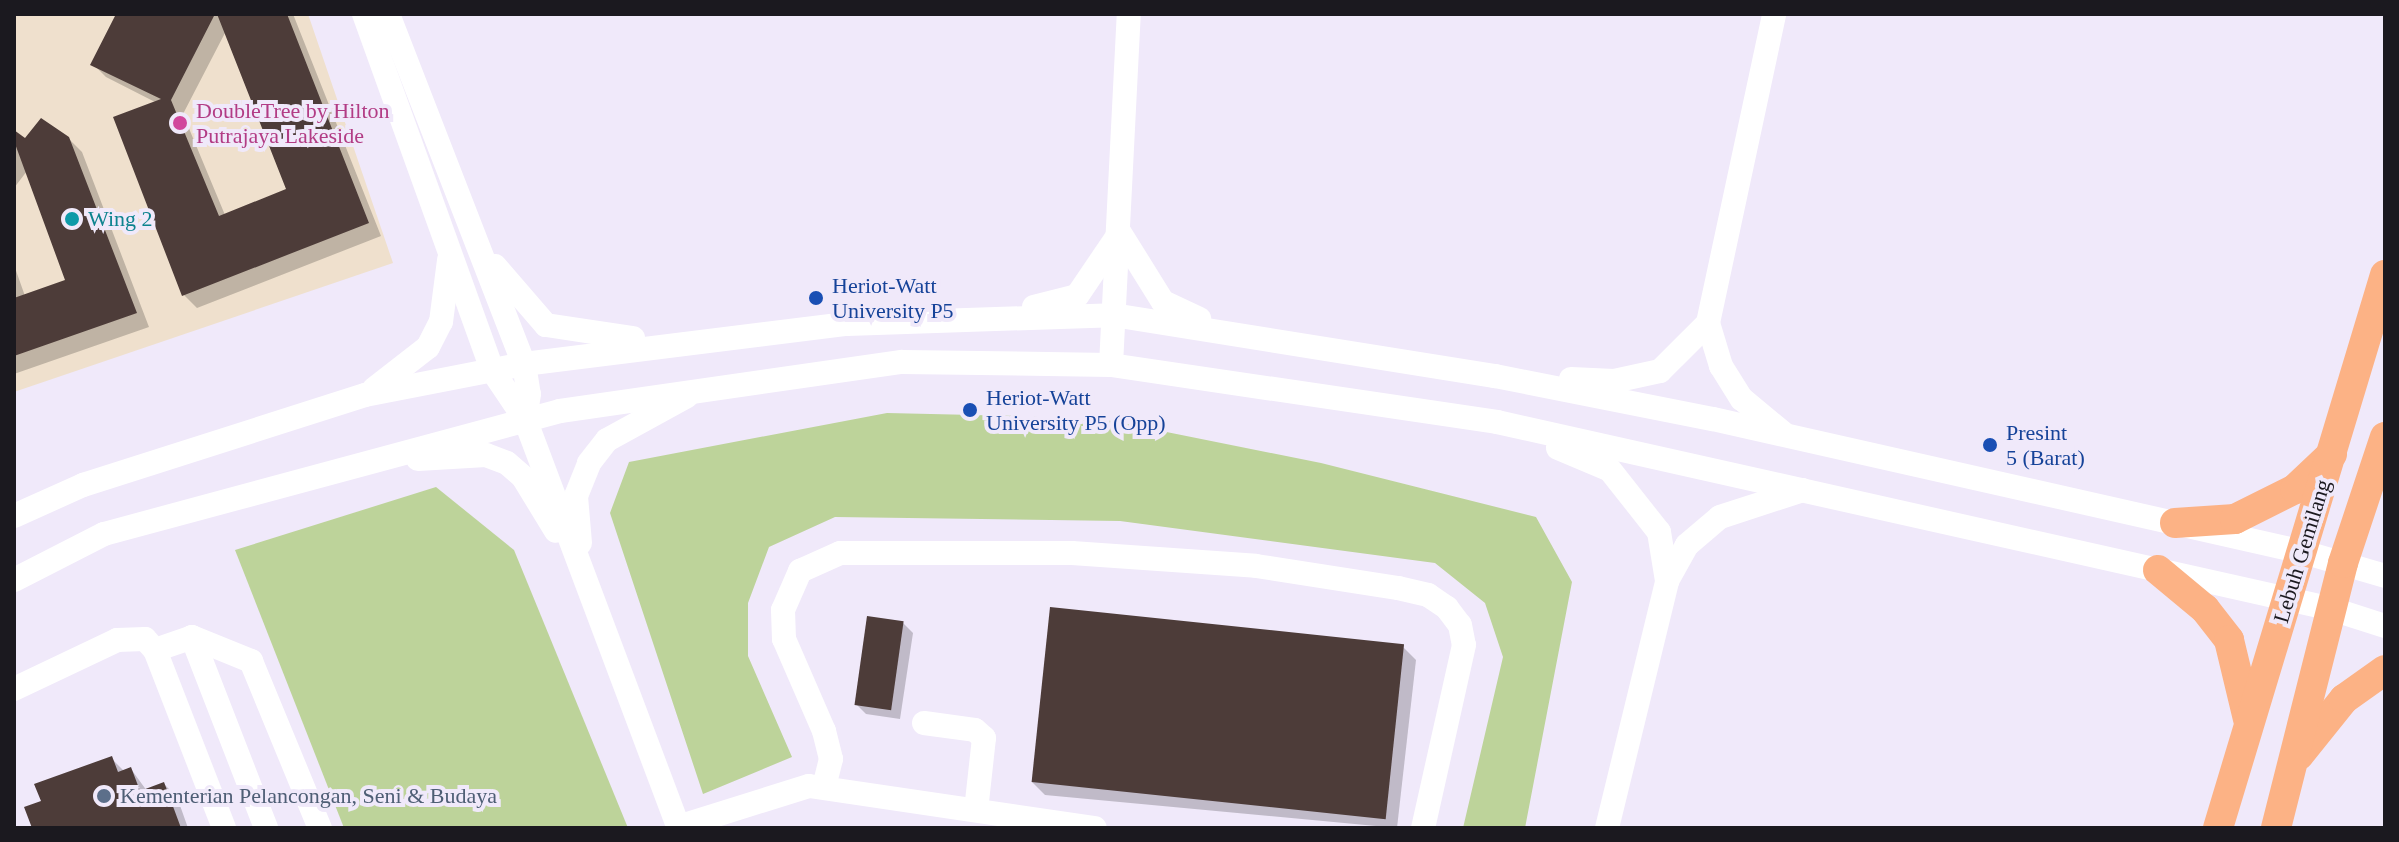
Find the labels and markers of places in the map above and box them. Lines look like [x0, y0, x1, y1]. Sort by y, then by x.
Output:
place label: DoubleTree by Hilton Putrajaya Lakeside [196, 97, 390, 148]
marker: DoubleTree by Hilton Putrajaya Lakeside [171, 114, 189, 132]
place label: Wing 2 [88, 206, 152, 232]
marker: Wing 2 [63, 210, 81, 228]
place label: Heriot-Watt University P5 [832, 272, 954, 324]
marker: Heriot-Watt University P5 [807, 289, 825, 307]
place label: Heriot-Watt University P5 (Opp) [986, 384, 1166, 436]
marker: Heriot-Watt University P5 (Opp) [961, 401, 979, 419]
place label: Presint 5 (Barat) [2006, 419, 2085, 470]
marker: Presint 5 (Barat) [1981, 436, 1999, 454]
place label: Kementerian Pelancongan, Seni & Budaya [120, 783, 497, 809]
marker: Kementerian Pelancongan, Seni & Budaya [95, 787, 113, 805]

